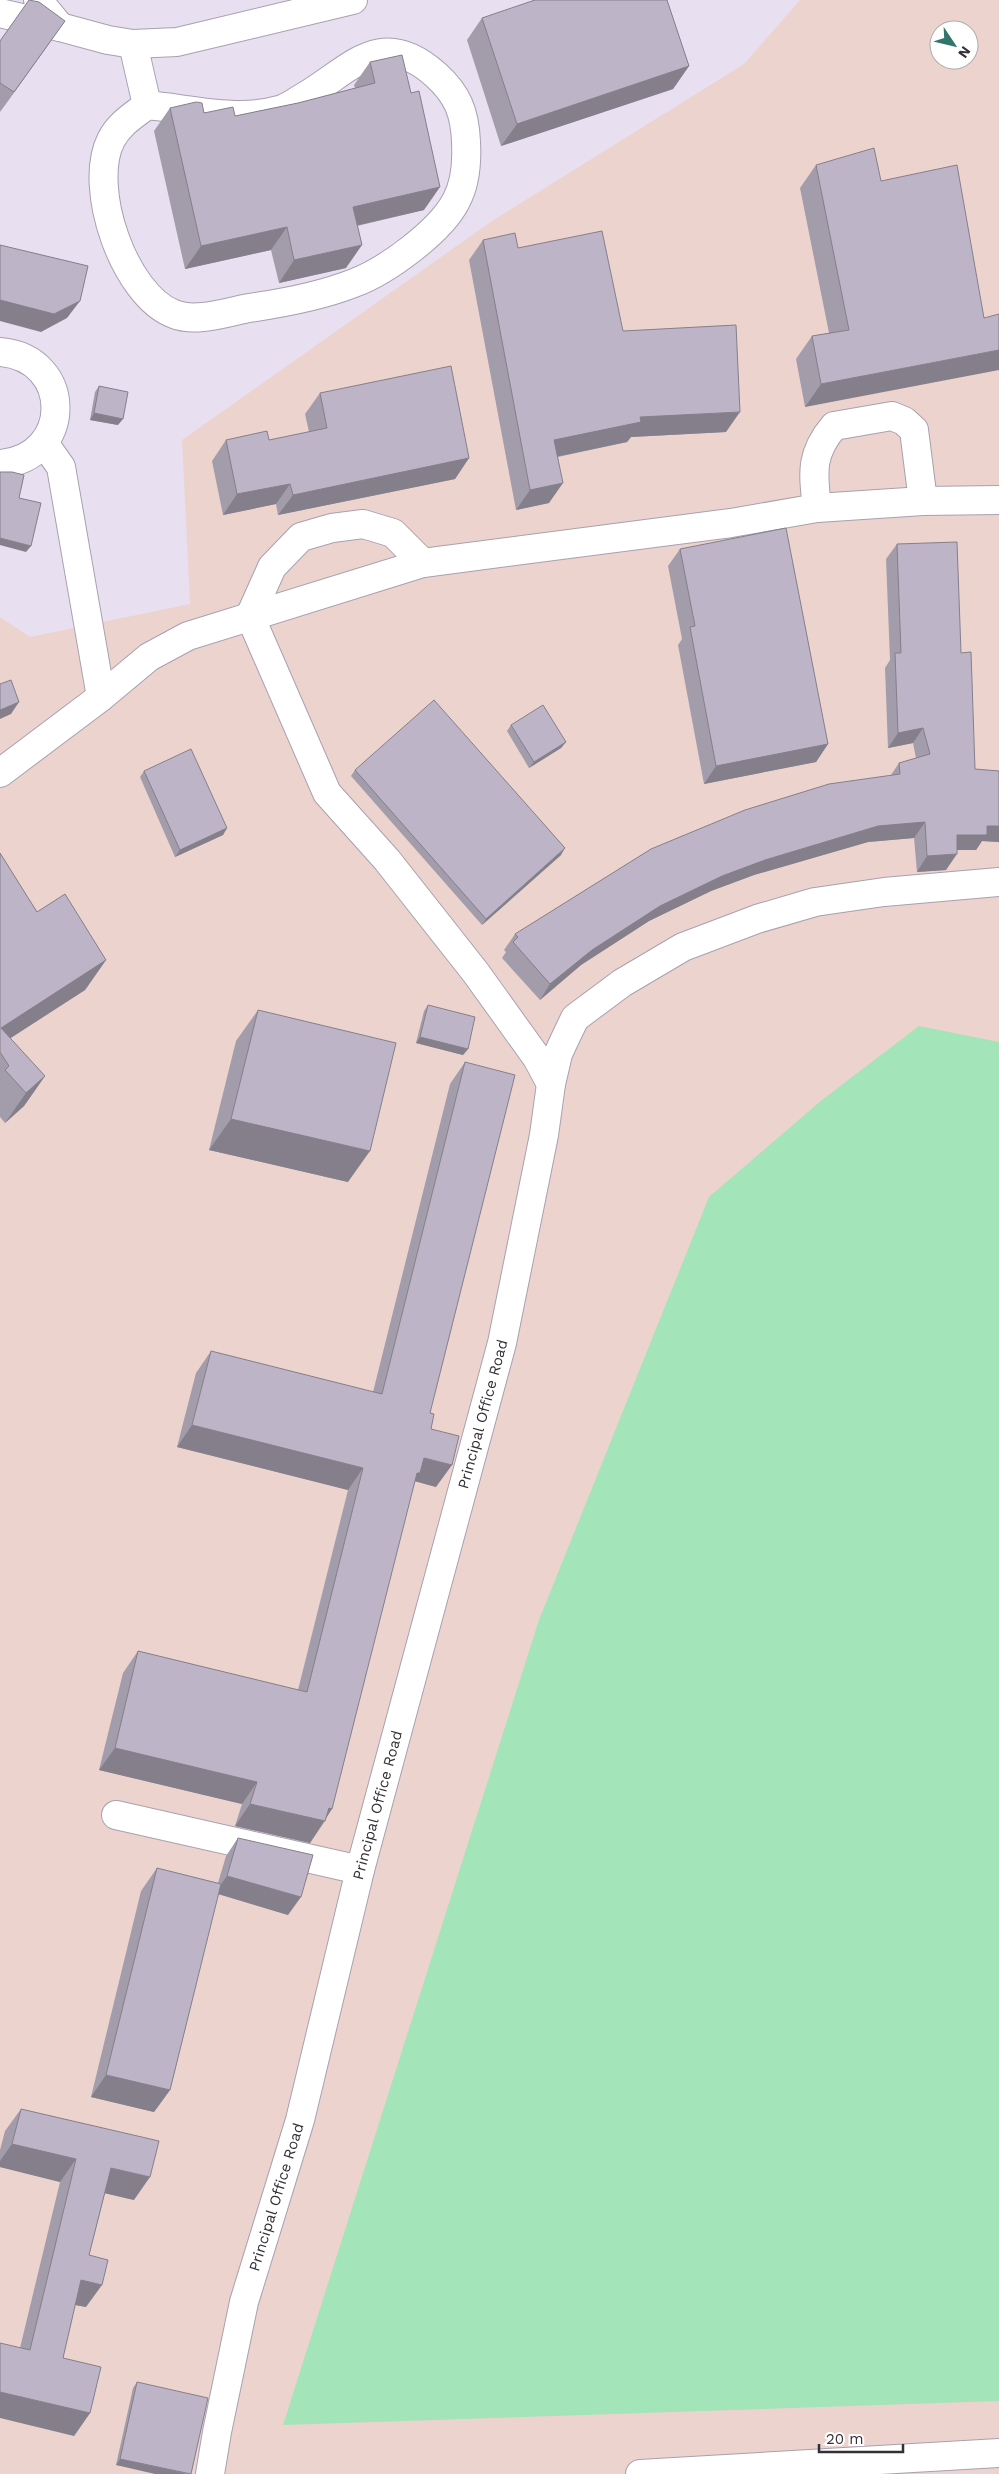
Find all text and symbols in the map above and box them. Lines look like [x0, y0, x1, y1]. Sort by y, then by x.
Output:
north arrow [929, 20, 979, 70]
text: N [955, 44, 974, 61]
street label: Principal Office Road [454, 1337, 512, 1491]
street label: Principal Office Road [349, 1729, 406, 1882]
street label: Principal Office Road [245, 2121, 307, 2273]
scale bar [819, 2422, 903, 2454]
text: 20 m [826, 2430, 864, 2448]

